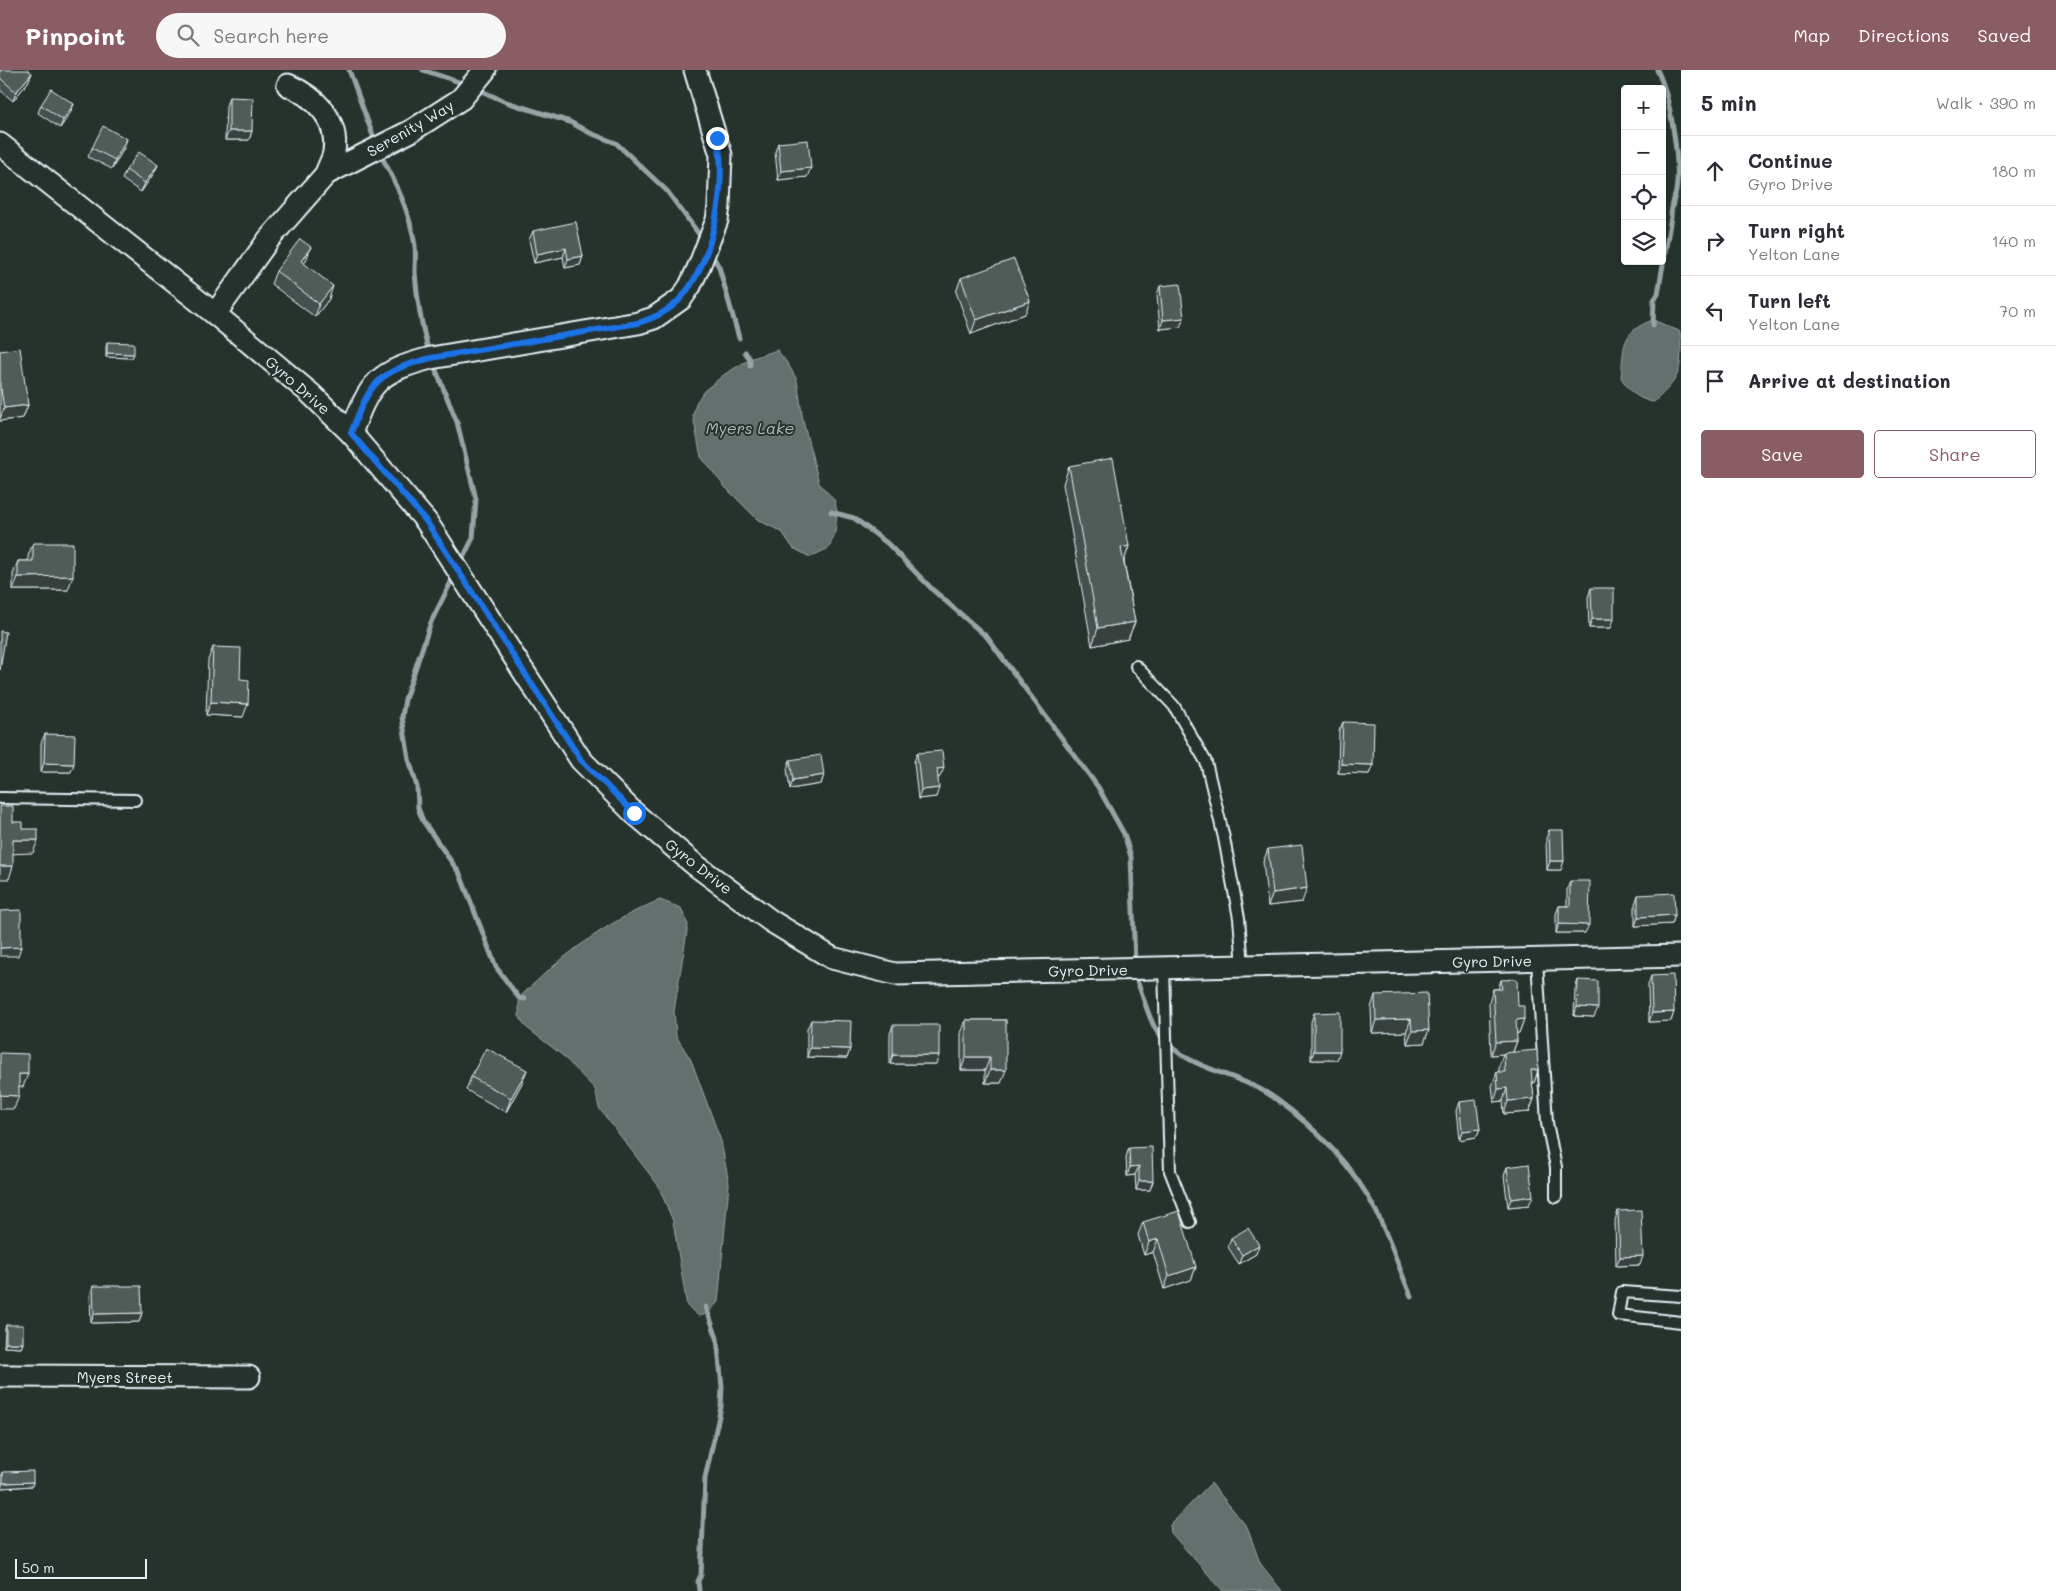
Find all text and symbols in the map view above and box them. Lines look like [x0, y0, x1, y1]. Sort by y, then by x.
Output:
search box [156, 13, 506, 58]
text: Pinpoint [25, 20, 126, 51]
icon: search [174, 21, 202, 49]
text: Search here [214, 23, 329, 48]
text: Map [1793, 23, 1830, 47]
text: Directions [1858, 23, 1950, 47]
text: Saved [1978, 23, 2031, 47]
map controls [1621, 85, 1666, 265]
button: + [1621, 85, 1666, 130]
text: 5 min [1701, 89, 1757, 116]
text: Walk · 390 m [1936, 92, 2036, 113]
street label: Serenity Way [363, 95, 457, 161]
route end [706, 127, 729, 150]
button: − [1621, 130, 1666, 175]
text: Continue [1748, 148, 1833, 173]
icon: ahead [1701, 157, 1729, 185]
text: 180 m [1991, 160, 2036, 181]
text: Gyro Drive [1748, 173, 1833, 194]
button: locate [1621, 175, 1666, 220]
text: Turn right [1748, 218, 1845, 243]
button: layers [1621, 220, 1666, 265]
icon: right [1701, 227, 1729, 255]
text: 140 m [1992, 230, 2036, 251]
text: Yelton Lane [1748, 243, 1840, 264]
text: Turn left [1748, 288, 1831, 313]
icon: left [1701, 297, 1729, 325]
text: 70 m [1999, 300, 2036, 321]
text: Yelton Lane [1748, 313, 1840, 334]
street label: Gyro Drive [261, 351, 335, 419]
icon: arrive [1701, 367, 1729, 395]
text: Arrive at destination [1748, 368, 1951, 393]
water label: Myers Lake [706, 417, 794, 438]
button: Save [1701, 430, 1864, 478]
button: Share [1874, 430, 2036, 478]
route start [623, 802, 646, 825]
street label: Gyro Drive [661, 834, 737, 898]
street label: Gyro Drive [1452, 950, 1532, 972]
street label: Gyro Drive [1048, 959, 1128, 981]
street label: Myers Street [77, 1367, 173, 1387]
scale bar [15, 1556, 148, 1579]
text: 50 m [22, 1558, 54, 1577]

